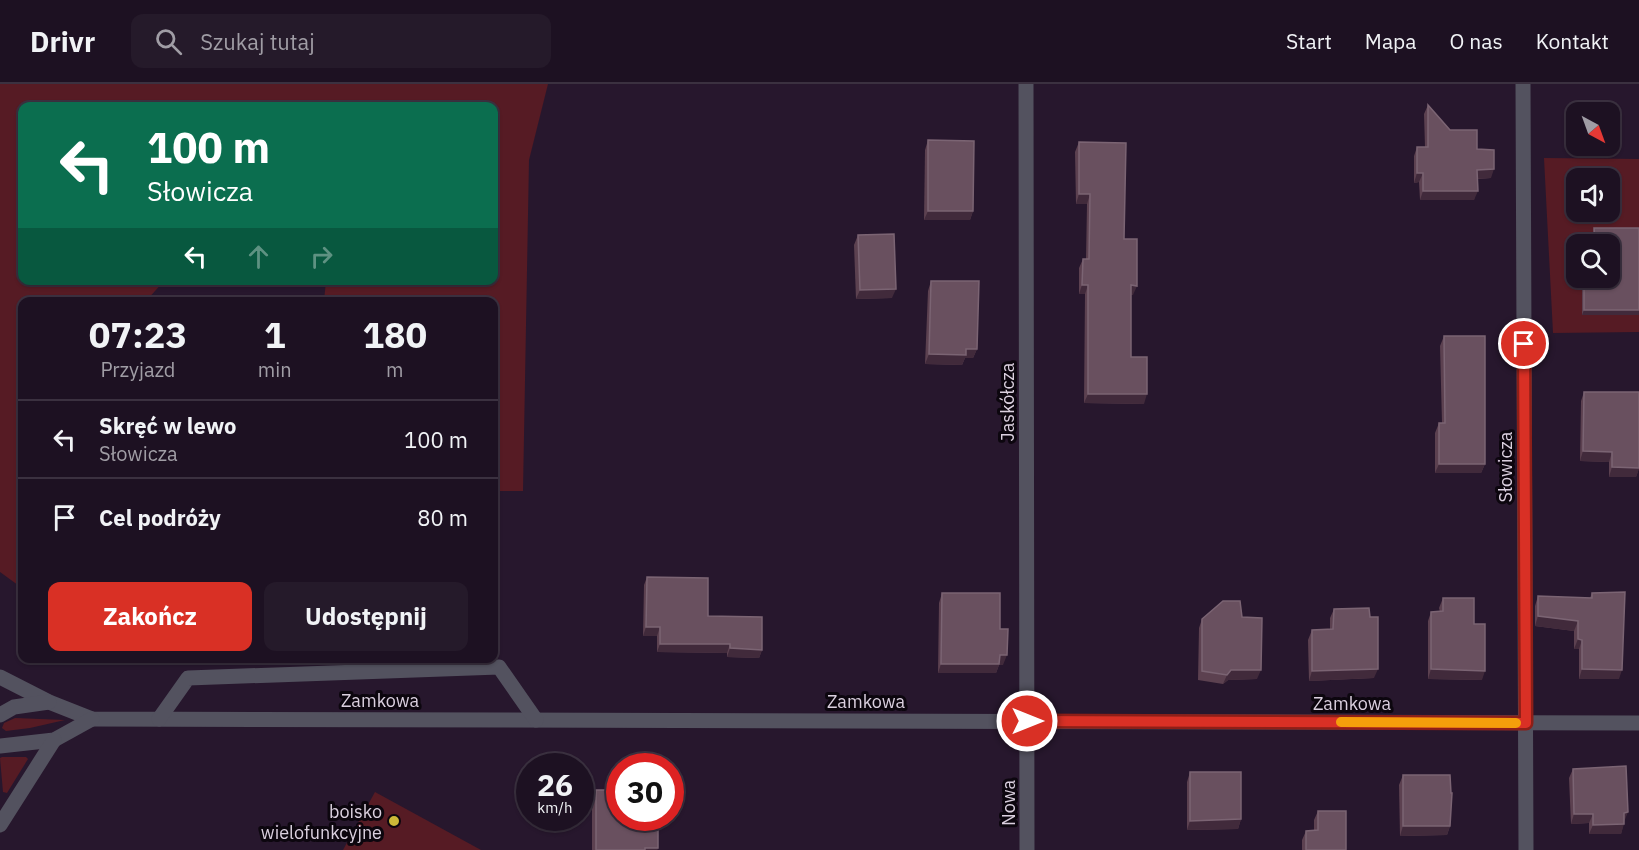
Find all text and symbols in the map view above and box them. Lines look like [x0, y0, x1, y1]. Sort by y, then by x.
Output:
search box [131, 14, 551, 68]
text: Drivr [30, 23, 95, 60]
icon: search [152, 25, 185, 58]
text: Szukaj tutaj [200, 27, 315, 56]
text: Start [1286, 27, 1332, 55]
text: Mapa [1365, 27, 1417, 55]
text: O nas [1450, 27, 1503, 55]
text: Kontakt [1536, 27, 1609, 55]
north arrow [1566, 102, 1620, 156]
map controls [1566, 102, 1620, 288]
text: 100 m [147, 120, 270, 175]
icon: left [48, 126, 126, 204]
button: sound [1566, 168, 1620, 222]
text: Słowicza [147, 173, 253, 208]
button: search [1566, 234, 1620, 288]
icon: left [179, 240, 212, 273]
icon: ahead [242, 240, 275, 273]
icon: right [305, 240, 338, 273]
text: 07:23 [89, 311, 187, 358]
text: 1 [264, 311, 286, 358]
text: 180 [362, 311, 427, 358]
pin [1498, 318, 1549, 369]
icon: arrive [1507, 327, 1540, 360]
text: Przyjazd [100, 356, 175, 383]
text: min [258, 356, 292, 383]
text: m [386, 356, 404, 383]
street label: Jaskółcza [996, 362, 1019, 441]
text: Skręć w lewo [99, 411, 236, 440]
icon: left [48, 423, 81, 456]
text: 100 m [404, 425, 468, 454]
street label: Słowicza [1494, 431, 1517, 502]
text: Słowicza [99, 440, 178, 467]
icon: arrive [48, 501, 81, 534]
text: Cel podróży [99, 503, 221, 532]
text: 80 m [417, 503, 468, 532]
button: Zakończ [48, 582, 252, 651]
button: Udostępnij [264, 582, 468, 651]
street label: Zamkowa [341, 689, 419, 712]
position arrow [995, 689, 1059, 753]
street label: Zamkowa [827, 690, 905, 713]
street label: Zamkowa [1313, 692, 1391, 715]
speed limit sign: 30 [606, 753, 684, 831]
text: 26 [537, 765, 573, 804]
street label: Nowa [997, 780, 1020, 826]
text: km/h [537, 798, 573, 817]
place label: boisko wielofunkcyjne [261, 800, 382, 844]
marker: boisko wielofunkcyjne [387, 814, 401, 828]

